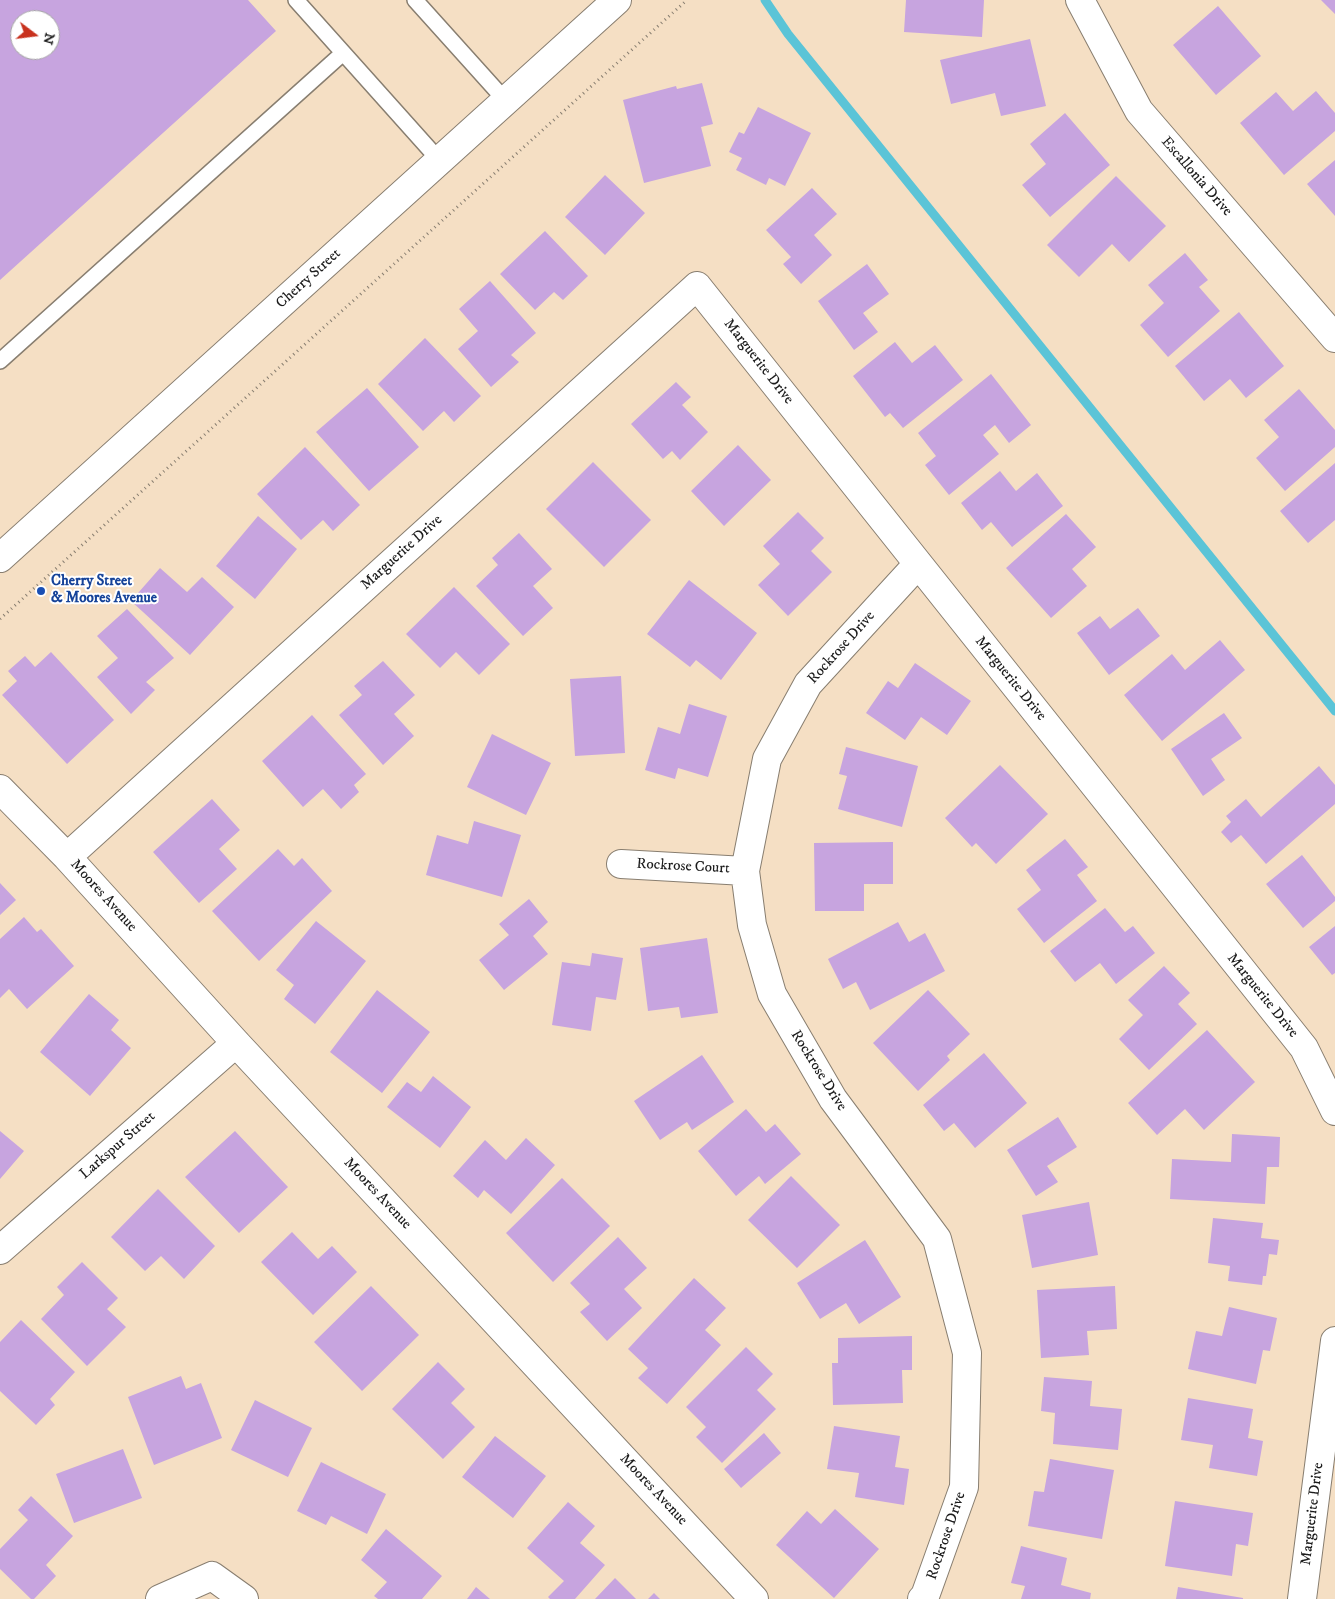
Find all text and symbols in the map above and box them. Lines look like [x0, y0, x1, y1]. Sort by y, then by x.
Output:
north arrow [10, 10, 60, 60]
text: N [38, 31, 59, 47]
street label: Escallonia Drive [1157, 134, 1235, 220]
street label: Cherry Street [273, 245, 345, 313]
street label: Marguerite Drive [719, 316, 797, 408]
street label: Marguerite Drive [358, 512, 446, 594]
place label: Cherry Street & Moores Avenue [51, 573, 157, 608]
marker: Cherry Street & Moores Avenue [35, 585, 47, 597]
street label: Rockrose Drive [805, 608, 879, 688]
street label: Marguerite Drive [970, 633, 1050, 725]
street label: Moores Avenue [66, 856, 140, 936]
street label: Rockrose Court [636, 856, 730, 878]
street label: Marguerite Drive [1222, 950, 1302, 1042]
street label: Rockrose Drive [786, 1027, 850, 1115]
street label: Larkspur Street [77, 1108, 159, 1184]
street label: Moores Avenue [339, 1154, 415, 1234]
street label: Moores Avenue [615, 1450, 691, 1530]
street label: Marguerite Drive [1298, 1462, 1328, 1566]
street label: Rockrose Drive [924, 1490, 970, 1582]

